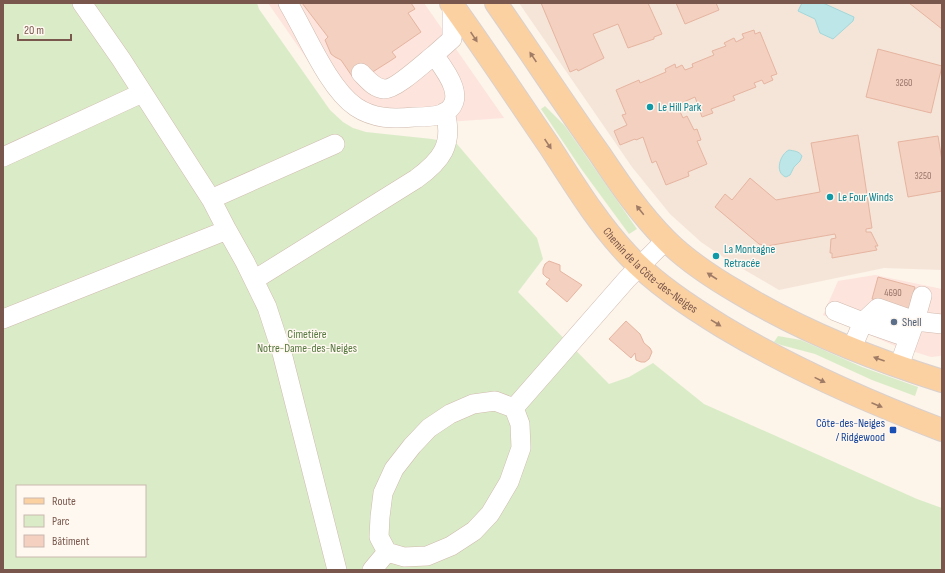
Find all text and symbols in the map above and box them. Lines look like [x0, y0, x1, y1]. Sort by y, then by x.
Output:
scale bar [18, 16, 71, 42]
text: 20 m [24, 23, 44, 38]
one-way arrow [470, 32, 478, 42]
one-way arrow [529, 52, 537, 62]
house number: 3260 [895, 77, 913, 89]
place label: Le Hill Park [658, 100, 702, 115]
marker: Le Hill Park [645, 102, 655, 112]
one-way arrow [544, 139, 551, 150]
house number: 3250 [915, 170, 931, 182]
place label: Le Four Winds [838, 190, 893, 205]
marker: Le Four Winds [825, 192, 835, 202]
one-way arrow [636, 205, 645, 216]
street label: Chemin de la Côte-des-Neiges [600, 224, 701, 316]
place label: La Montagne Retracée [724, 242, 775, 271]
marker: La Montagne Retracée [711, 251, 721, 261]
one-way arrow [706, 273, 718, 280]
house number: 4690 [884, 287, 902, 299]
place label: Shell [902, 315, 922, 330]
marker: Shell [889, 317, 899, 327]
one-way arrow [710, 319, 722, 326]
park label: Cimetière Notre-Dame-des-Neiges [257, 327, 357, 356]
one-way arrow [872, 355, 884, 361]
one-way arrow [814, 377, 826, 383]
one-way arrow [871, 402, 883, 408]
place label: Côte-des-Neiges / Ridgewood [816, 416, 885, 445]
marker: Côte-des-Neiges / Ridgewood [888, 425, 898, 435]
legend [16, 485, 146, 557]
text: Route [52, 494, 76, 509]
text: Parc [52, 514, 70, 529]
text: Bâtiment [52, 534, 90, 549]

